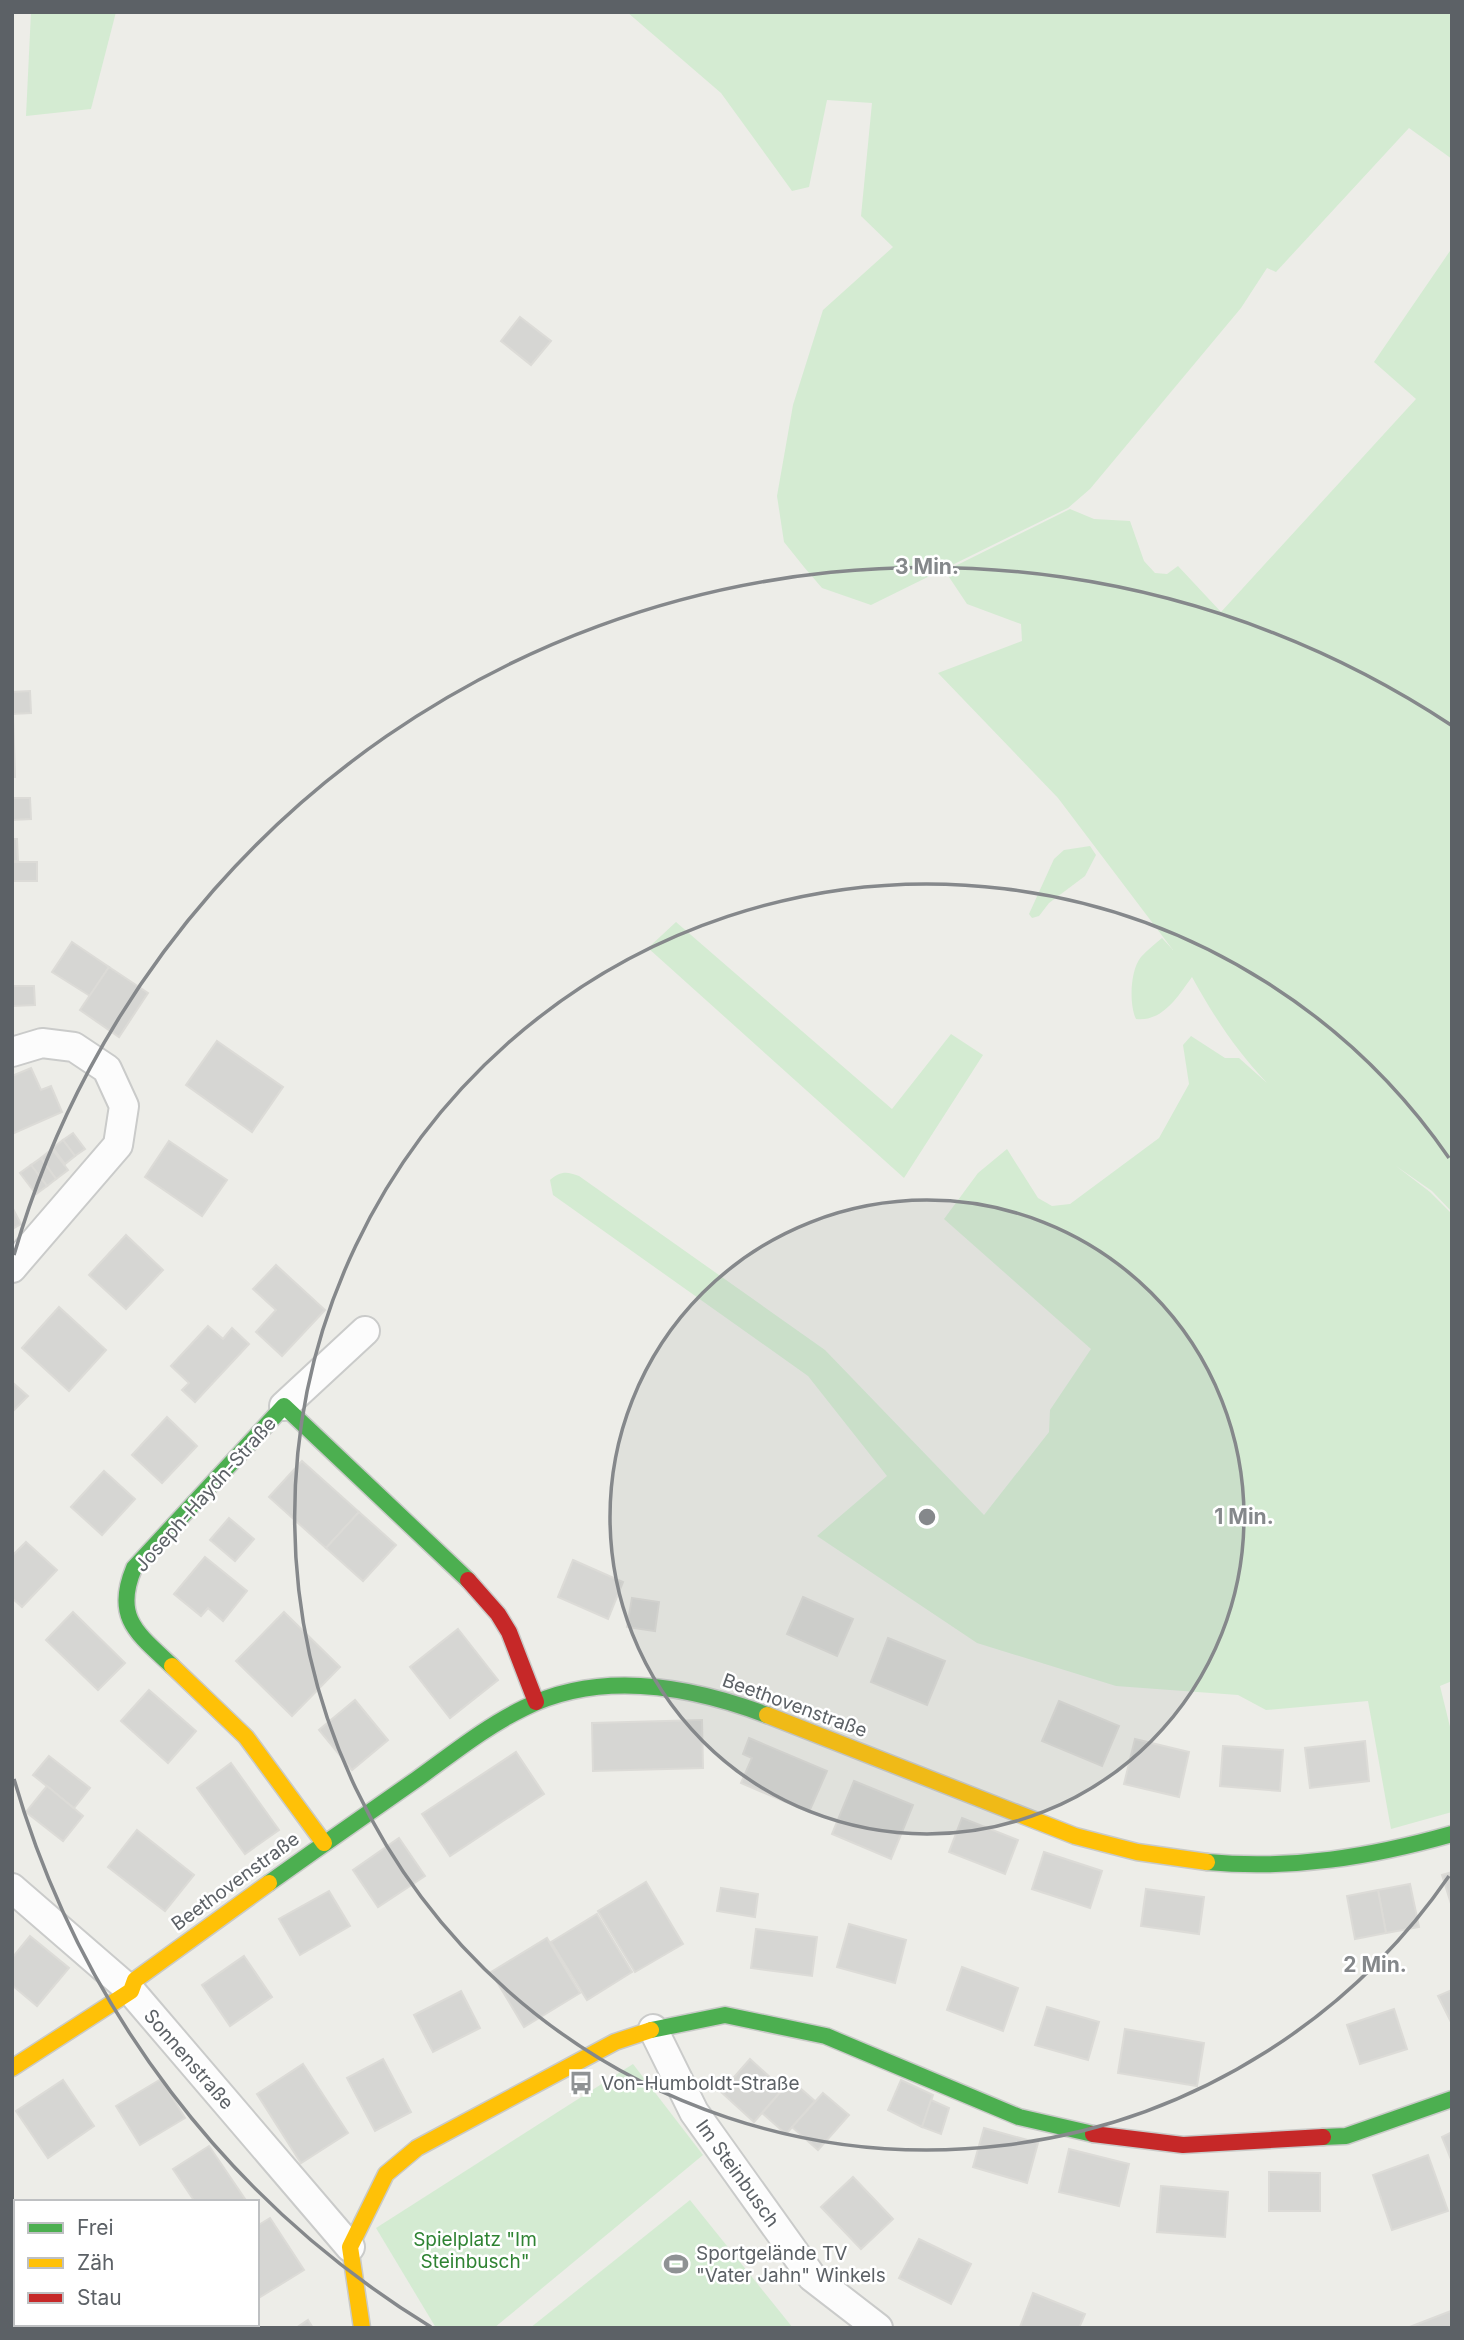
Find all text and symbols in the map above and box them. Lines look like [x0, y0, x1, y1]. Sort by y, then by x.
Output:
text: 3 Min. [895, 554, 959, 579]
street label: Joseph-Haydn-Straße [130, 1412, 281, 1576]
text: 1 Min. [1214, 1504, 1274, 1529]
centre of rings [915, 1505, 939, 1529]
street label: Beethovenstraße [719, 1669, 870, 1742]
street label: Beethovenstraße [167, 1827, 304, 1936]
text: 2 Min. [1343, 1952, 1407, 1977]
street label: Sonnenstraße [139, 2005, 238, 2114]
bus stop icon: Von-Humboldt-Straße [567, 2069, 595, 2097]
place label: Von-Humboldt-Straße [601, 2072, 800, 2095]
street label: Im Steinbusch [691, 2115, 784, 2232]
legend [14, 2200, 259, 2326]
text: Frei [77, 2215, 114, 2240]
park label: Spielplatz "Im Steinbusch" [413, 2228, 537, 2273]
place label: Sportgelände TV "Vater Jahn" Winkels [696, 2242, 886, 2287]
text: Zäh [77, 2250, 114, 2275]
sports icon: Sportgelände TV "Vater Jahn" Winkels [662, 2250, 690, 2278]
text: Stau [77, 2285, 122, 2310]

